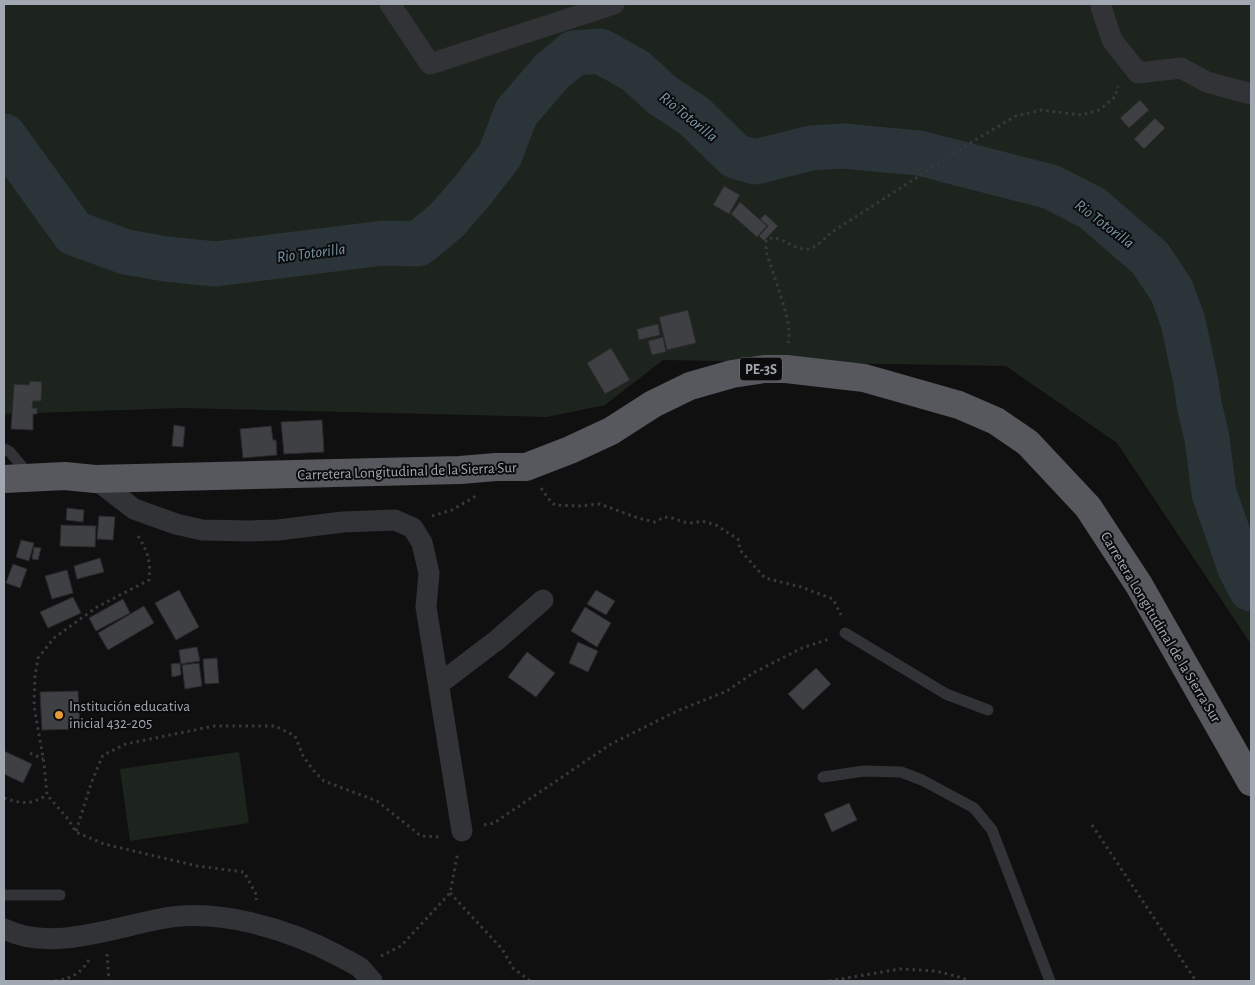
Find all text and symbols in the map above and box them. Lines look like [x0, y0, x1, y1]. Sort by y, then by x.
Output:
water label: Rio Totorilla [656, 89, 720, 145]
water label: Rio Totorilla [1072, 197, 1137, 251]
water label: Rio Totorilla [276, 241, 346, 265]
road number: PE-3S [740, 358, 782, 380]
street label: Carretera Longitudinal de la Sierra Sur [297, 460, 517, 483]
street label: Carretera Longitudinal de la Sierra Sur [1098, 529, 1224, 725]
place label: Institución educativa inicial 432-205 [69, 699, 190, 731]
marker: Institución educativa inicial 432-205 [53, 709, 65, 721]

